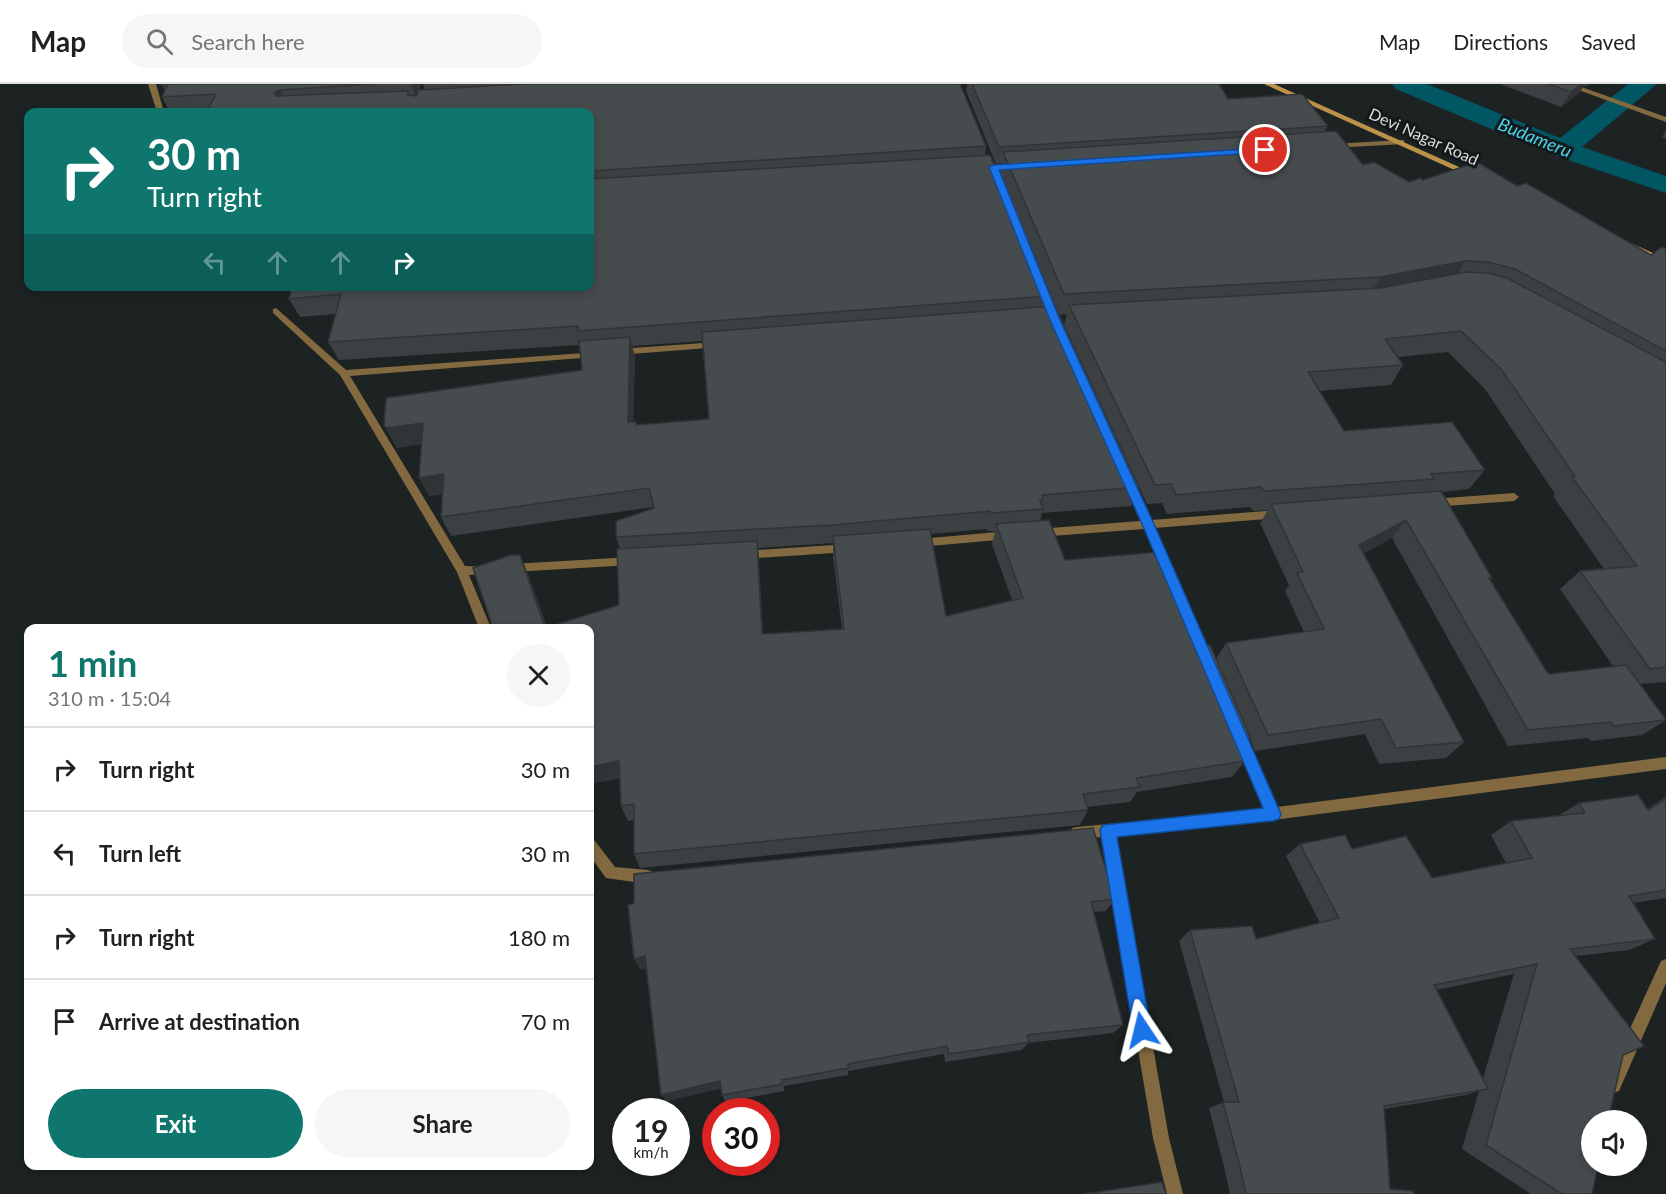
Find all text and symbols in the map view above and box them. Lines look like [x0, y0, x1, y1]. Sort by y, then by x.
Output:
search box [122, 14, 542, 68]
text: Map [30, 24, 86, 58]
icon: search [143, 25, 176, 58]
text: Search here [191, 28, 305, 55]
text: Map [1379, 29, 1420, 54]
text: Directions [1453, 29, 1548, 54]
text: Saved [1581, 29, 1636, 54]
street label: Devi Nagar Road [1366, 103, 1482, 169]
water label: Budameru [1495, 112, 1575, 162]
pin [1239, 124, 1290, 175]
text: 30 m [147, 129, 241, 179]
icon: right [48, 132, 126, 210]
icon: arrive [1248, 133, 1281, 166]
text: Turn right [147, 180, 262, 213]
icon: left [198, 246, 231, 279]
icon: ahead [261, 246, 294, 279]
icon: ahead [324, 246, 357, 279]
icon: right [387, 246, 420, 279]
text: 1 min [48, 641, 137, 685]
button: close [507, 644, 570, 707]
text: 310 m · 15:04 [48, 686, 171, 710]
icon: right [48, 753, 81, 786]
text: Turn right [99, 756, 194, 783]
text: 30 m [521, 756, 570, 783]
icon: left [48, 837, 81, 870]
text: Turn left [99, 840, 181, 867]
text: 30 m [521, 840, 570, 867]
icon: right [48, 921, 81, 954]
text: Turn right [99, 924, 194, 951]
text: 180 m [508, 924, 570, 951]
position arrow [1110, 998, 1174, 1062]
icon: arrive [48, 1005, 81, 1038]
text: Arrive at destination [99, 1008, 300, 1035]
text: 70 m [521, 1008, 570, 1035]
button: Exit [48, 1089, 303, 1158]
button: Share [315, 1089, 570, 1158]
speed limit sign: 30 [702, 1098, 780, 1176]
map controls [1581, 1110, 1647, 1176]
button: sound [1581, 1110, 1647, 1176]
text: 19 [634, 1112, 668, 1148]
text: km/h [633, 1143, 669, 1161]

